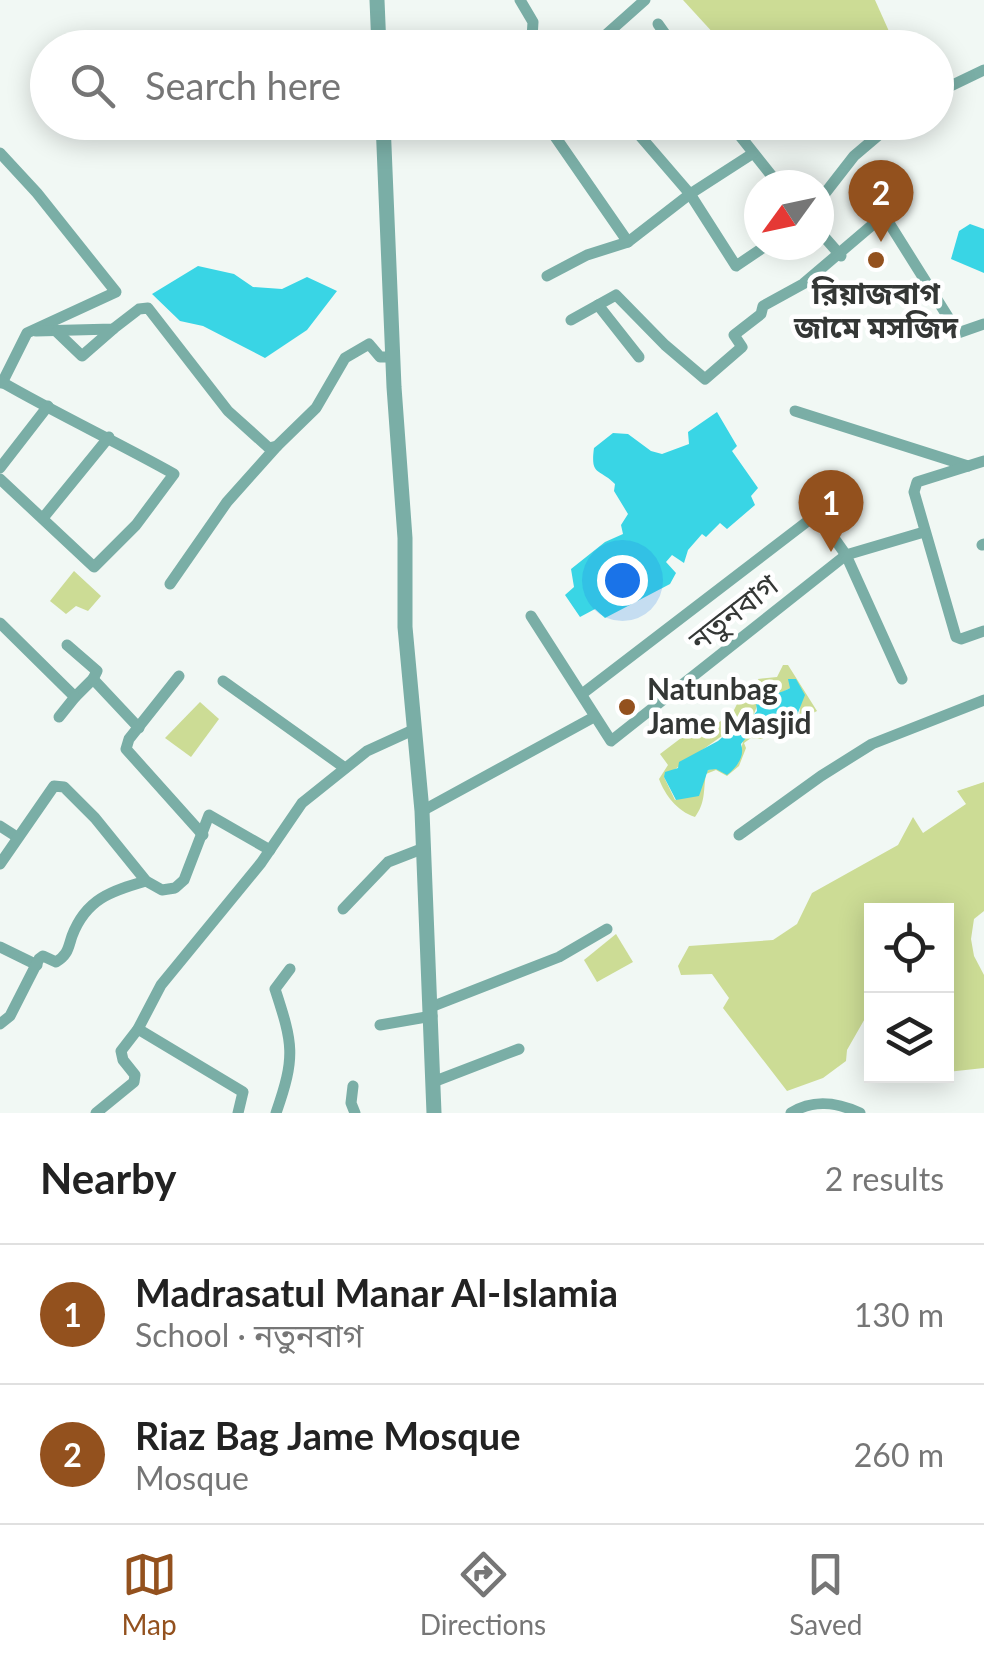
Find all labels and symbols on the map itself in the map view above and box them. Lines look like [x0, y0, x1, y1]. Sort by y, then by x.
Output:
pin: 2 [848, 160, 914, 242]
north arrow [744, 170, 834, 260]
marker: রিয়াজবাগ জামে মসজিদ [865, 249, 887, 271]
place label: রিয়াজবাগ জামে মসজিদ [793, 274, 959, 344]
pin: 1 [798, 470, 864, 552]
your location [597, 555, 648, 606]
street label: নতুনবাগ [680, 565, 786, 660]
place label: Natunbag Jame Masjid [647, 670, 812, 740]
marker: Natunbag Jame Masjid [616, 696, 638, 718]

